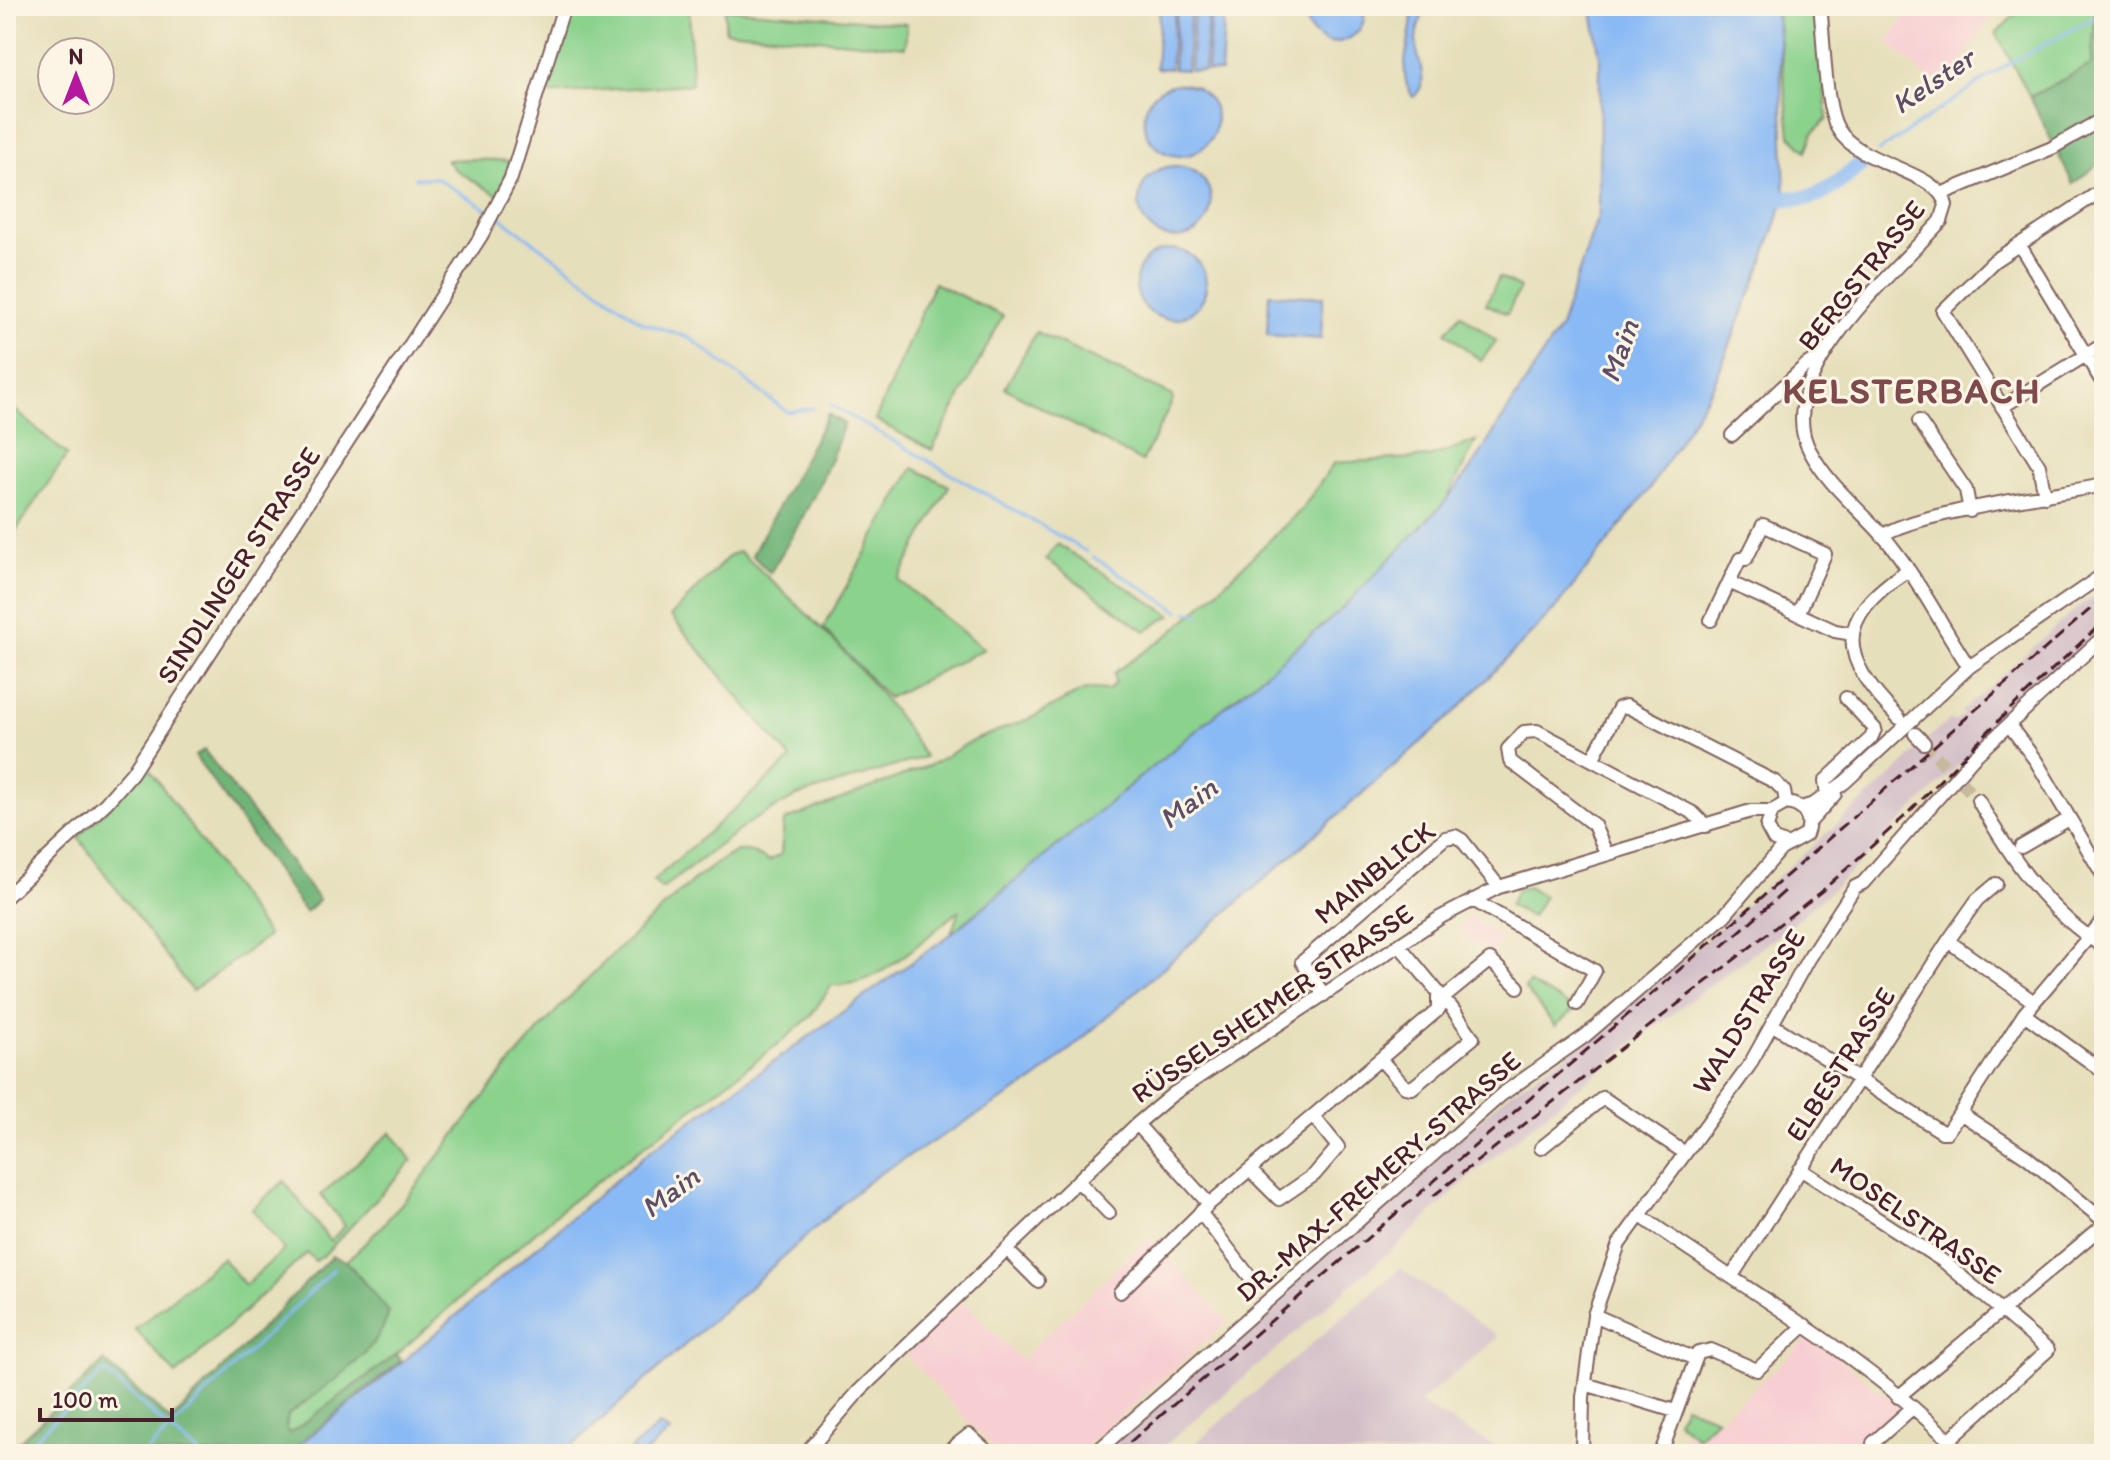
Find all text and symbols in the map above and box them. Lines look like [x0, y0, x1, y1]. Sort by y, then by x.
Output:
north arrow [36, 36, 116, 116]
water label: Kelster [1884, 38, 1984, 122]
text: N [69, 43, 83, 70]
street label: BERGSTRASSE [1790, 193, 1932, 357]
water label: Main [1590, 314, 1647, 387]
district label: KELSTERBACH [1782, 369, 2042, 412]
street label: SINDLINGER STRASSE [149, 440, 327, 690]
water label: Main [1151, 769, 1224, 837]
street label: MAINBLICK [1307, 813, 1441, 931]
street label: RÜSSELSHEIMER STRASSE [1125, 896, 1419, 1110]
street label: WALDSTRASSE [1684, 922, 1812, 1100]
street label: ELBESTRASSE [1778, 981, 1902, 1147]
street label: DR.-MAX-FREMERY-STRASSE [1229, 1043, 1527, 1309]
street label: MOSELSTRASSE [1824, 1148, 2008, 1292]
water label: Main [633, 1158, 706, 1226]
scale bar [40, 1372, 172, 1422]
text: 100 m [52, 1385, 118, 1414]

